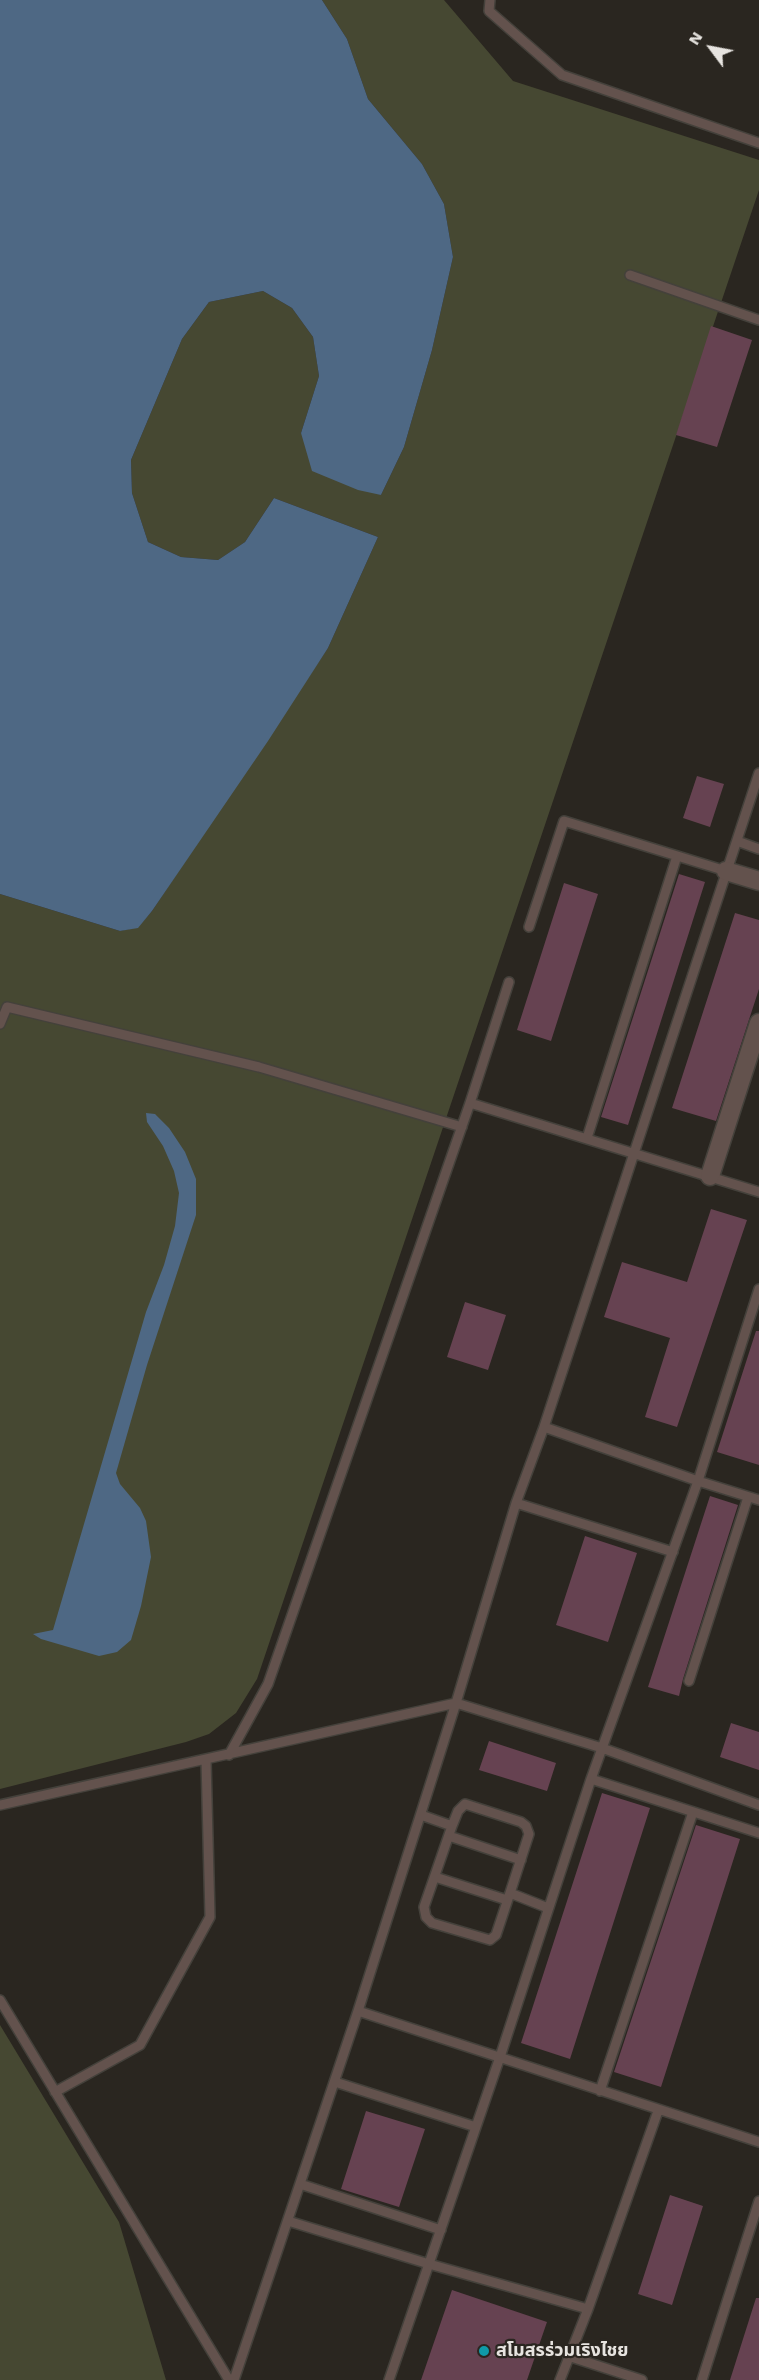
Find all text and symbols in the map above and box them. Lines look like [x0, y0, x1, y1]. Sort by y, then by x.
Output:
north arrow [681, 18, 741, 78]
text: N [684, 28, 707, 48]
place label: สโมสรร่วมเริงไชย [496, 2340, 628, 2362]
marker: สโมสรร่วมเริงไชย [477, 2344, 491, 2358]

